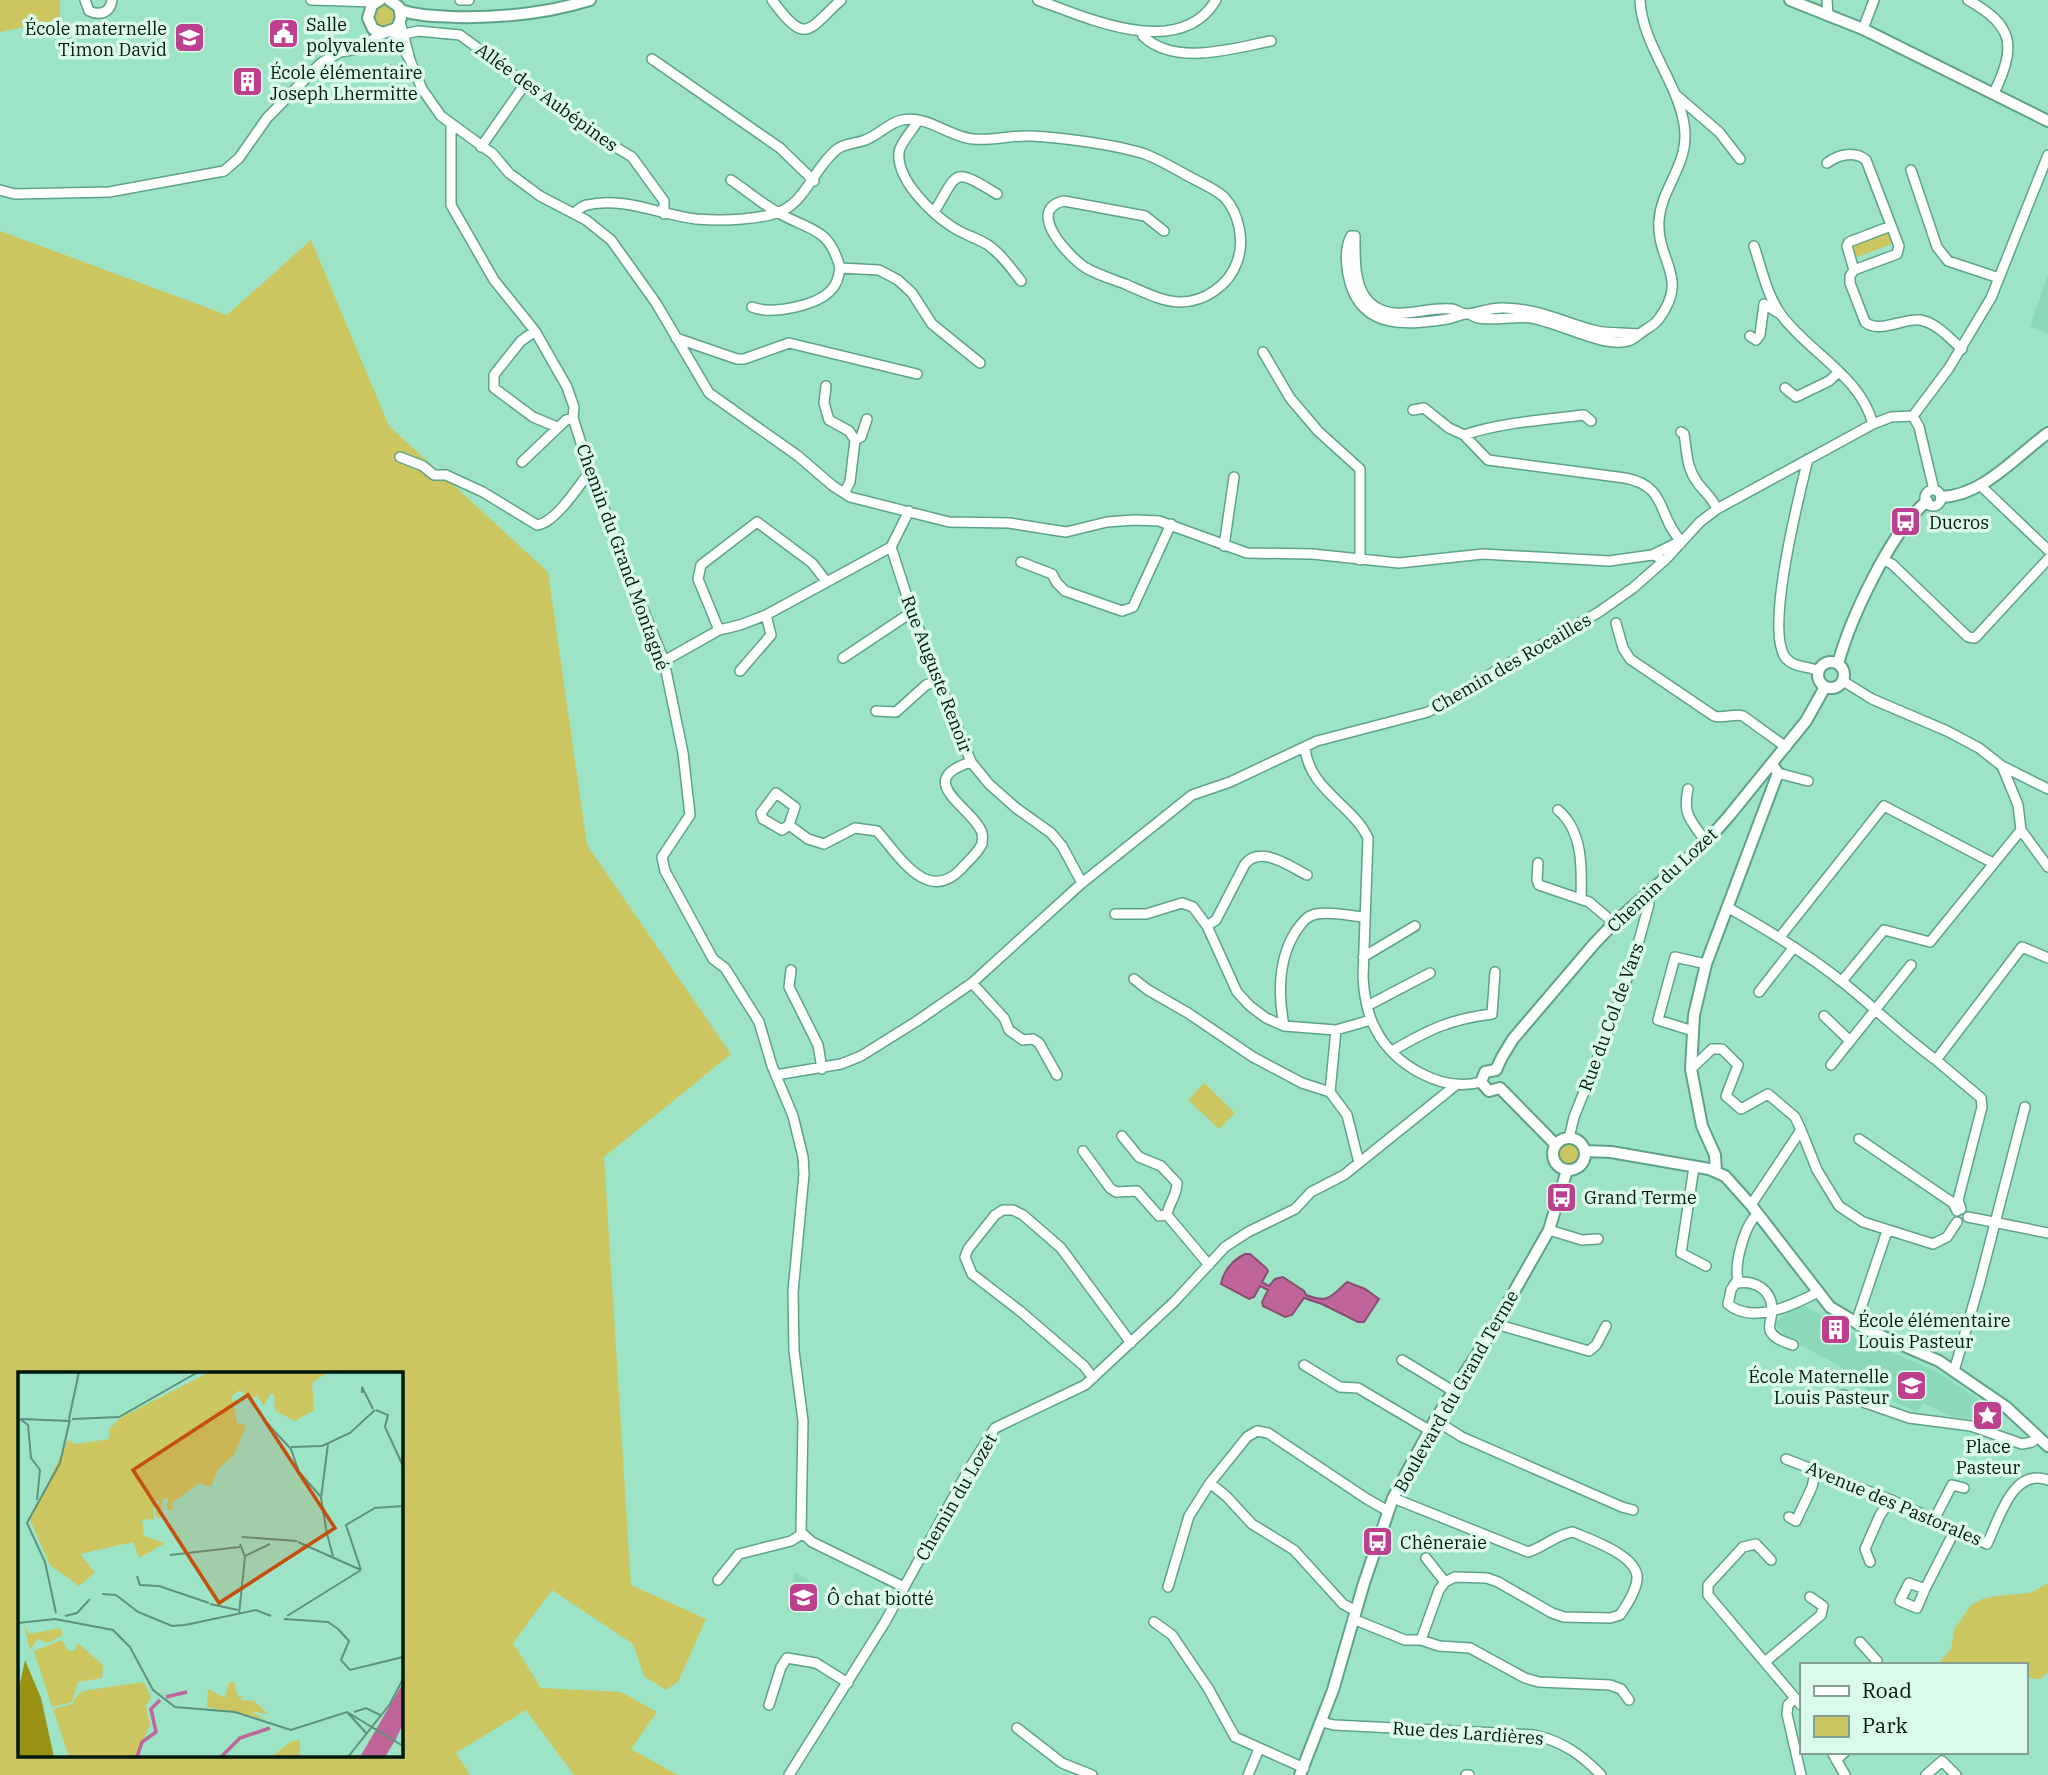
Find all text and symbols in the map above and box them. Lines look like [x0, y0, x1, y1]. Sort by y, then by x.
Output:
place label: Salle polyvalente [306, 13, 405, 57]
place label: École maternelle Timon David [25, 17, 167, 61]
public building icon: Salle polyvalente [266, 17, 300, 51]
school or university icon: École maternelle Timon David [173, 21, 207, 55]
street label: Allée des Aubépines [471, 38, 623, 156]
place label: École élémentaire Joseph Lhermitte [270, 61, 422, 105]
building icon: École élémentaire Joseph Lhermitte [230, 65, 264, 99]
street label: Chemin du Grand Montagné [571, 441, 675, 673]
bus stop icon: Ducros [1889, 505, 1923, 539]
place label: Ducros [1929, 511, 1989, 534]
street label: Rue Auguste Renoir [896, 592, 978, 756]
street label: Chemin des Rocailles [1427, 608, 1595, 718]
street label: Chemin du Lozet [1602, 823, 1722, 937]
street label: Rue du Col de Vars [1573, 939, 1649, 1095]
bus stop icon: Grand Terme [1544, 1180, 1578, 1214]
place label: Grand Terme [1584, 1186, 1697, 1209]
street label: Boulevard du Grand Terme [1389, 1286, 1523, 1496]
place label: École élémentaire Louis Pasteur [1858, 1309, 2010, 1353]
building icon: École élémentaire Louis Pasteur [1818, 1313, 1852, 1347]
place label: École Maternelle Louis Pasteur [1748, 1365, 1889, 1409]
school or university icon: École Maternelle Louis Pasteur [1895, 1369, 1929, 1403]
inset map [18, 1372, 402, 1758]
place icon: Place Pasteur [1971, 1399, 2005, 1433]
street label: Chemin du Lozet [910, 1429, 1002, 1565]
place label: Place Pasteur [1956, 1435, 2020, 1479]
street label: Avenue des Pastorales [1803, 1456, 1985, 1550]
bus stop icon: Chêneraie [1360, 1525, 1394, 1559]
place label: Chêneraie [1400, 1531, 1487, 1554]
school or university icon: Ô chat biotté [787, 1581, 821, 1615]
place label: Ô chat biotté [827, 1587, 934, 1610]
legend [1800, 1663, 2027, 1754]
text: Road [1862, 1676, 1912, 1704]
text: Park [1862, 1711, 1909, 1739]
street label: Rue des Lardières [1392, 1716, 1544, 1750]

